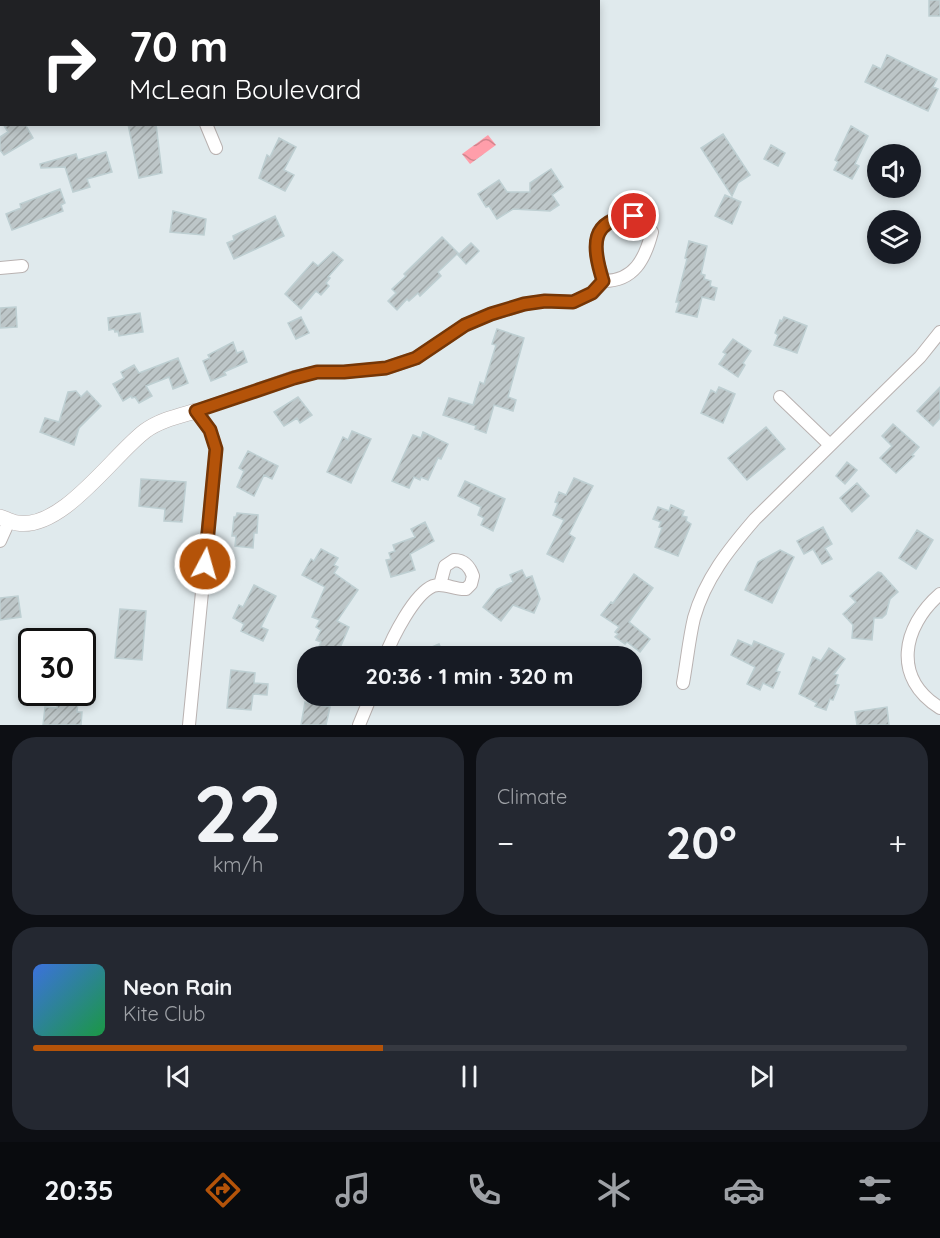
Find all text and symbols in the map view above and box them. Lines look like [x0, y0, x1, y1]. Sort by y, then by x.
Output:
text: 70 m [129, 20, 228, 73]
icon: right [30, 24, 108, 102]
text: McLean Boulevard [129, 72, 361, 106]
map controls [867, 144, 921, 264]
button: sound [867, 144, 921, 198]
pin [608, 190, 659, 241]
icon: arrive [617, 199, 650, 232]
button: layers [867, 210, 921, 264]
position arrow [173, 532, 237, 596]
speed limit sign: 30 [18, 628, 96, 706]
text: 20:36 · 1 min · 320 m [365, 662, 574, 690]
text: 22 [194, 764, 282, 862]
text: Climate [497, 784, 567, 809]
text: 20° [666, 814, 737, 870]
text: − [497, 822, 514, 863]
text: + [888, 822, 907, 863]
text: km/h [213, 852, 263, 877]
text: Neon Rain [123, 973, 232, 1001]
text: Kite Club [123, 1001, 205, 1026]
icon: previous [162, 1060, 195, 1093]
icon: pause [453, 1060, 486, 1093]
icon: next [745, 1060, 778, 1093]
icon: directions [202, 1169, 244, 1211]
icon: music [332, 1169, 374, 1211]
icon: phone [463, 1169, 505, 1211]
icon: climate [593, 1169, 635, 1211]
icon: car [723, 1169, 765, 1211]
icon: filters [854, 1169, 896, 1211]
text: 20:35 [44, 1173, 114, 1207]

